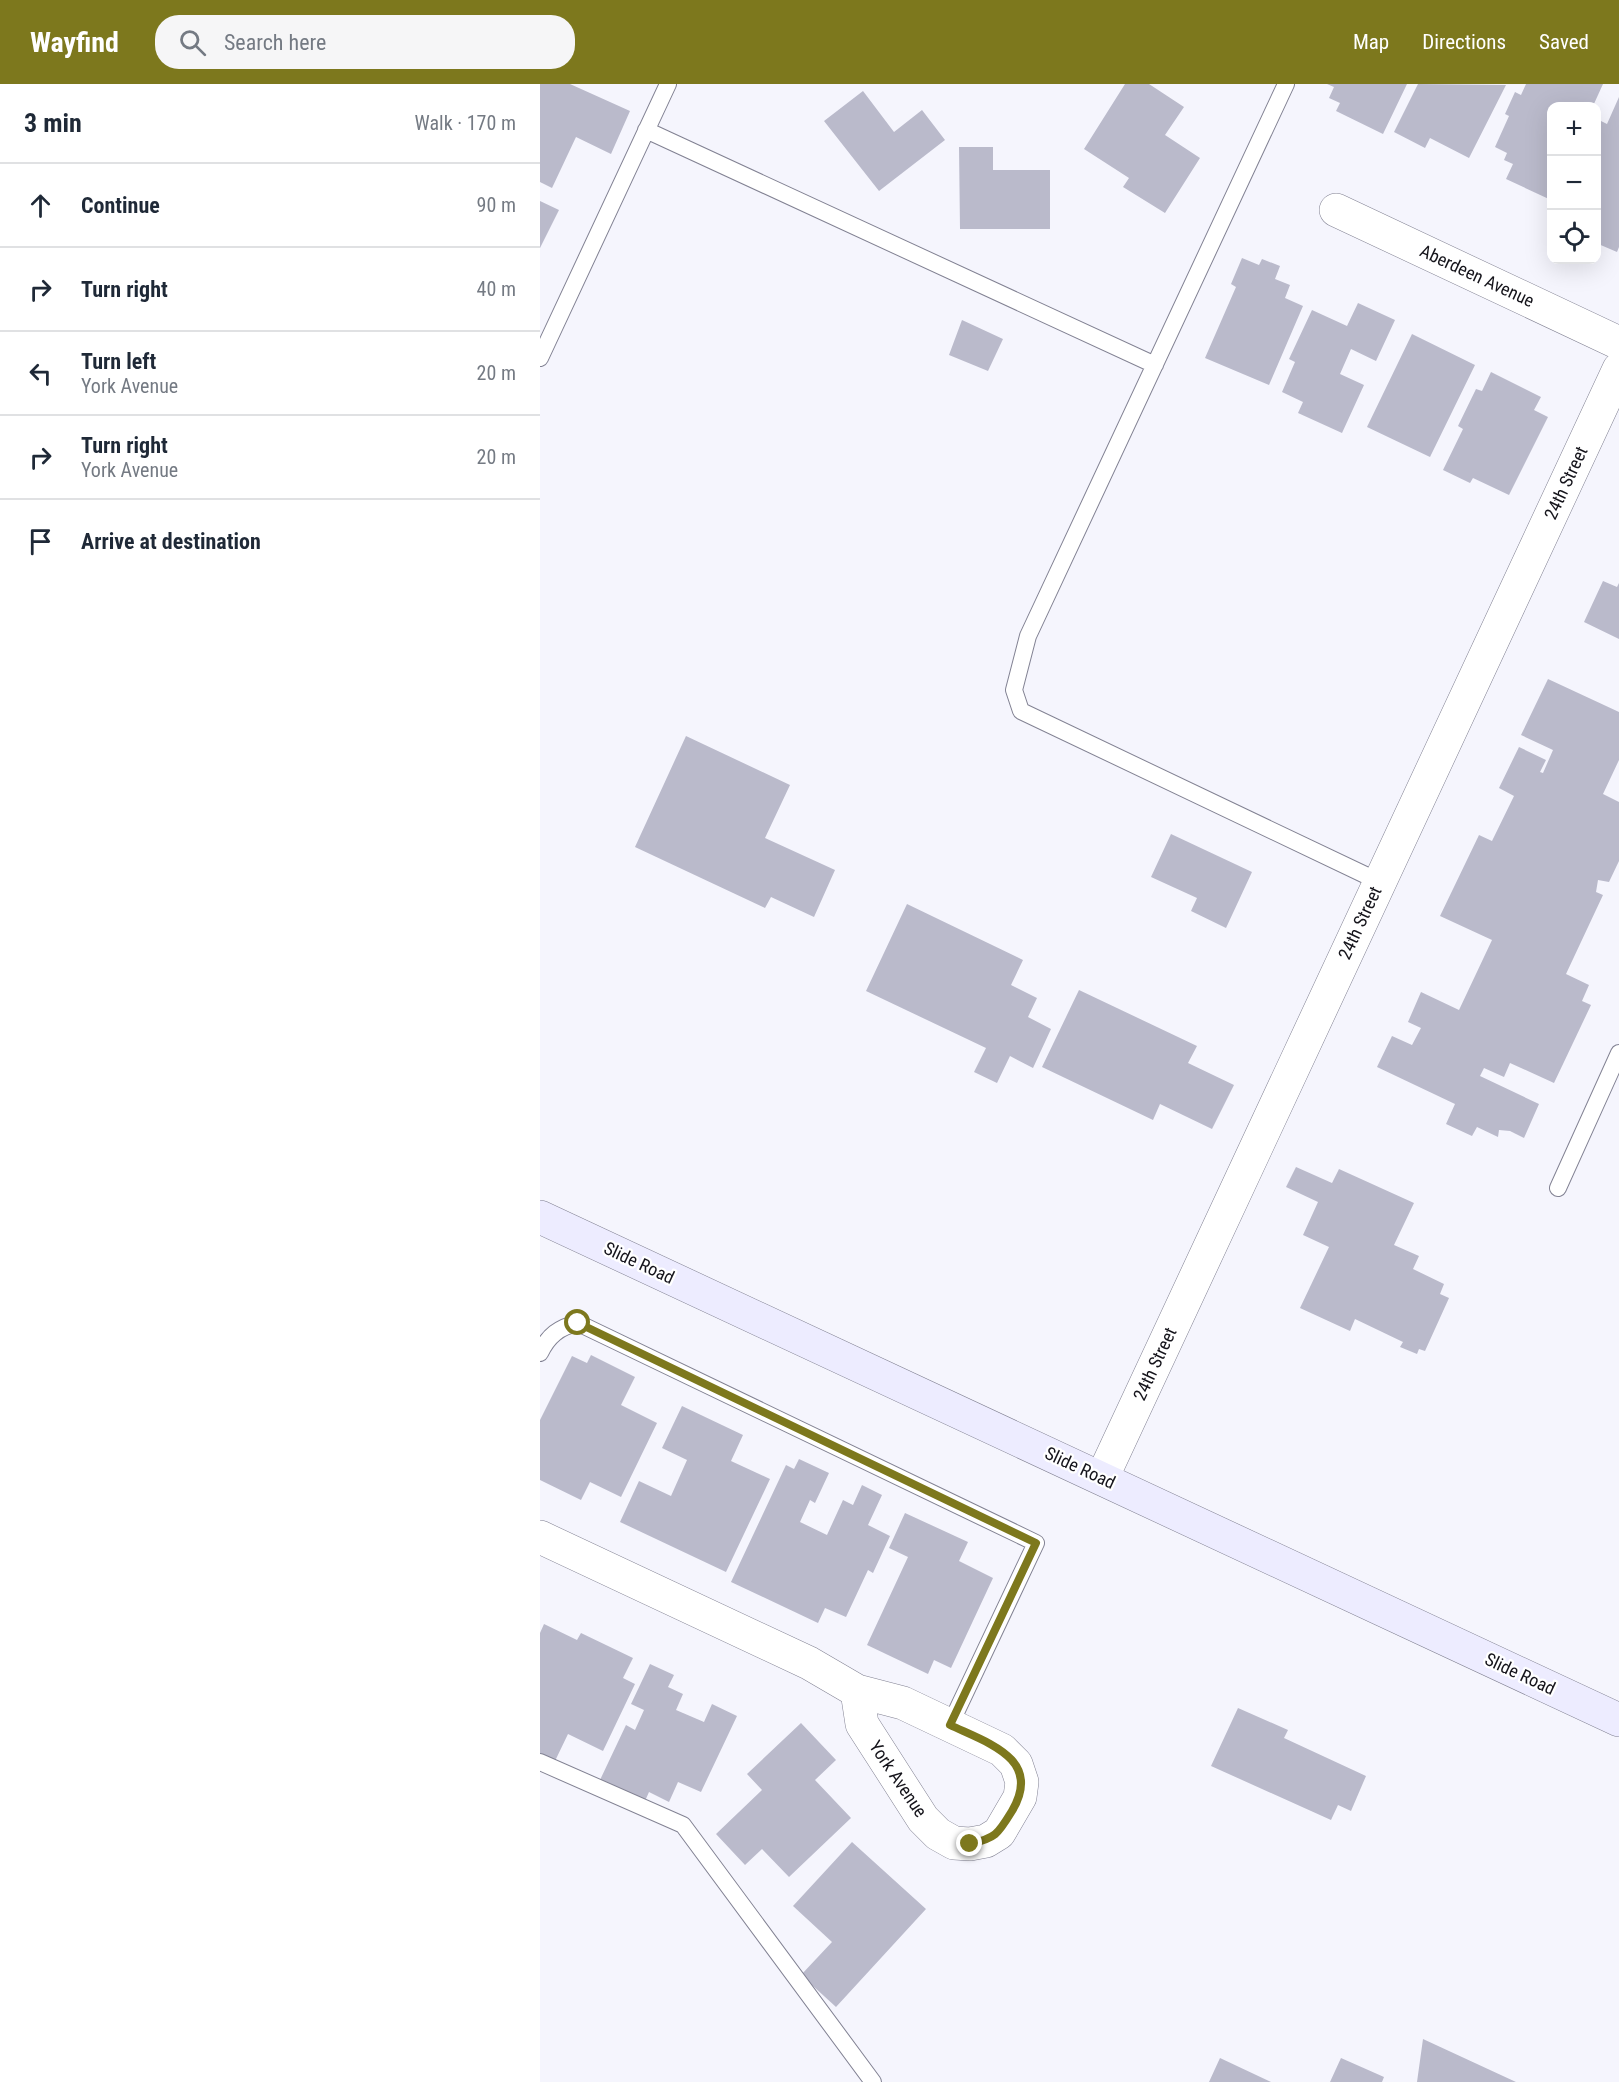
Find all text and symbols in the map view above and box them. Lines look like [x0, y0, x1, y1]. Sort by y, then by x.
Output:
search box [155, 15, 575, 69]
text: Wayfind [30, 26, 119, 59]
icon: search [176, 26, 209, 59]
text: Search here [224, 30, 326, 55]
text: Map [1353, 30, 1389, 54]
text: Directions [1422, 30, 1506, 54]
text: Saved [1539, 30, 1589, 54]
map controls [1547, 102, 1601, 264]
button: + [1547, 102, 1601, 156]
text: 3 min [24, 108, 82, 138]
text: Walk · 170 m [415, 111, 516, 135]
button: − [1547, 156, 1601, 210]
icon: ahead [24, 189, 57, 222]
text: Continue [81, 193, 160, 218]
text: 90 m [477, 193, 516, 217]
button: locate [1547, 210, 1601, 264]
street label: Aberdeen Avenue [1417, 240, 1538, 311]
icon: right [24, 273, 57, 306]
text: Turn right [81, 277, 168, 302]
text: 40 m [477, 277, 516, 301]
text: Turn left [81, 349, 156, 374]
icon: left [24, 357, 57, 390]
text: 20 m [477, 361, 516, 385]
text: York Avenue [81, 374, 178, 398]
text: Turn right [81, 433, 168, 458]
icon: right [24, 441, 57, 474]
street label: 24th Street [1540, 443, 1592, 523]
text: 20 m [477, 445, 516, 469]
text: York Avenue [81, 458, 178, 482]
icon: arrive [24, 525, 57, 558]
text: Arrive at destination [81, 529, 261, 554]
street label: 24th Street [1334, 883, 1386, 963]
street label: Slide Road [601, 1237, 678, 1288]
route start [564, 1309, 590, 1335]
street label: 24th Street [1129, 1324, 1181, 1404]
street label: Slide Road [1042, 1442, 1119, 1493]
street label: Slide Road [1482, 1648, 1559, 1699]
street label: York Avenue [865, 1737, 932, 1821]
route end [956, 1830, 982, 1856]

